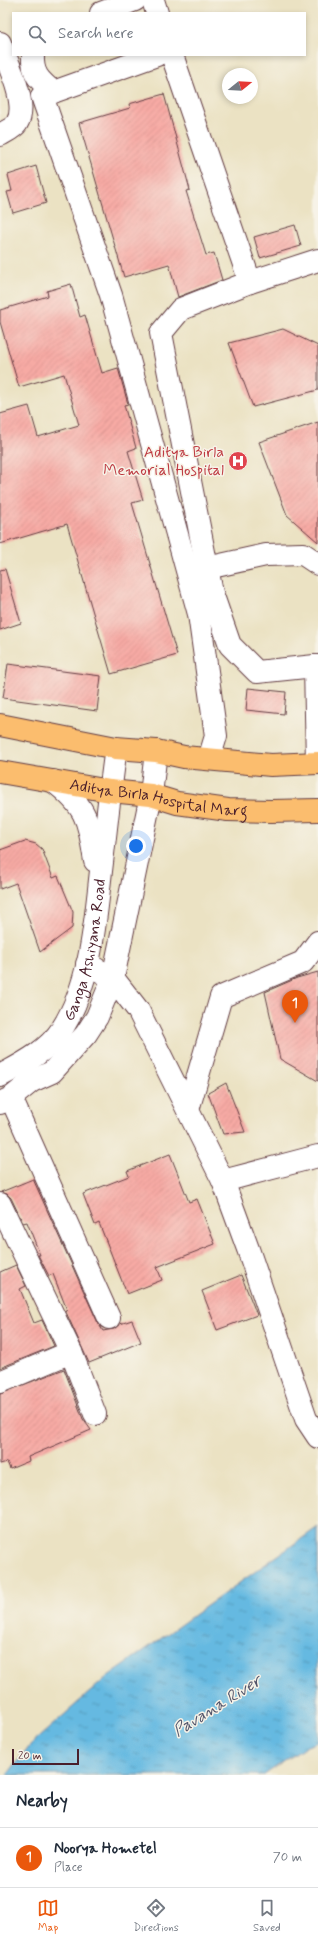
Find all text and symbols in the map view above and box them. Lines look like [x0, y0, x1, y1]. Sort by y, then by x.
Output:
search box [12, 12, 306, 56]
icon: search [26, 23, 48, 45]
text: Search here [58, 24, 134, 44]
north arrow [222, 68, 258, 104]
place label: Aditya Birla Memorial Hospital [103, 442, 224, 481]
hospital icon: Aditya Birla Memorial Hospital [227, 450, 249, 472]
street label: Aditya Birla Hospital Marg [68, 774, 248, 822]
your location [126, 836, 146, 856]
street label: Ganga Ashiyana Road [58, 878, 111, 1025]
pin: 1 [282, 990, 308, 1023]
water label: Pavana River [169, 1669, 268, 1742]
scale bar [12, 1747, 79, 1766]
text: 20 m [18, 1749, 41, 1763]
text: Nearby [16, 1790, 68, 1812]
text: Noorya Hometel [54, 1839, 157, 1859]
text: 1 [26, 1849, 32, 1866]
text: 70 m [273, 1849, 302, 1866]
text: Place [54, 1859, 83, 1876]
tab: Map [37, 1897, 59, 1935]
tab: Directions [133, 1897, 179, 1935]
tab: Saved [253, 1897, 281, 1935]

